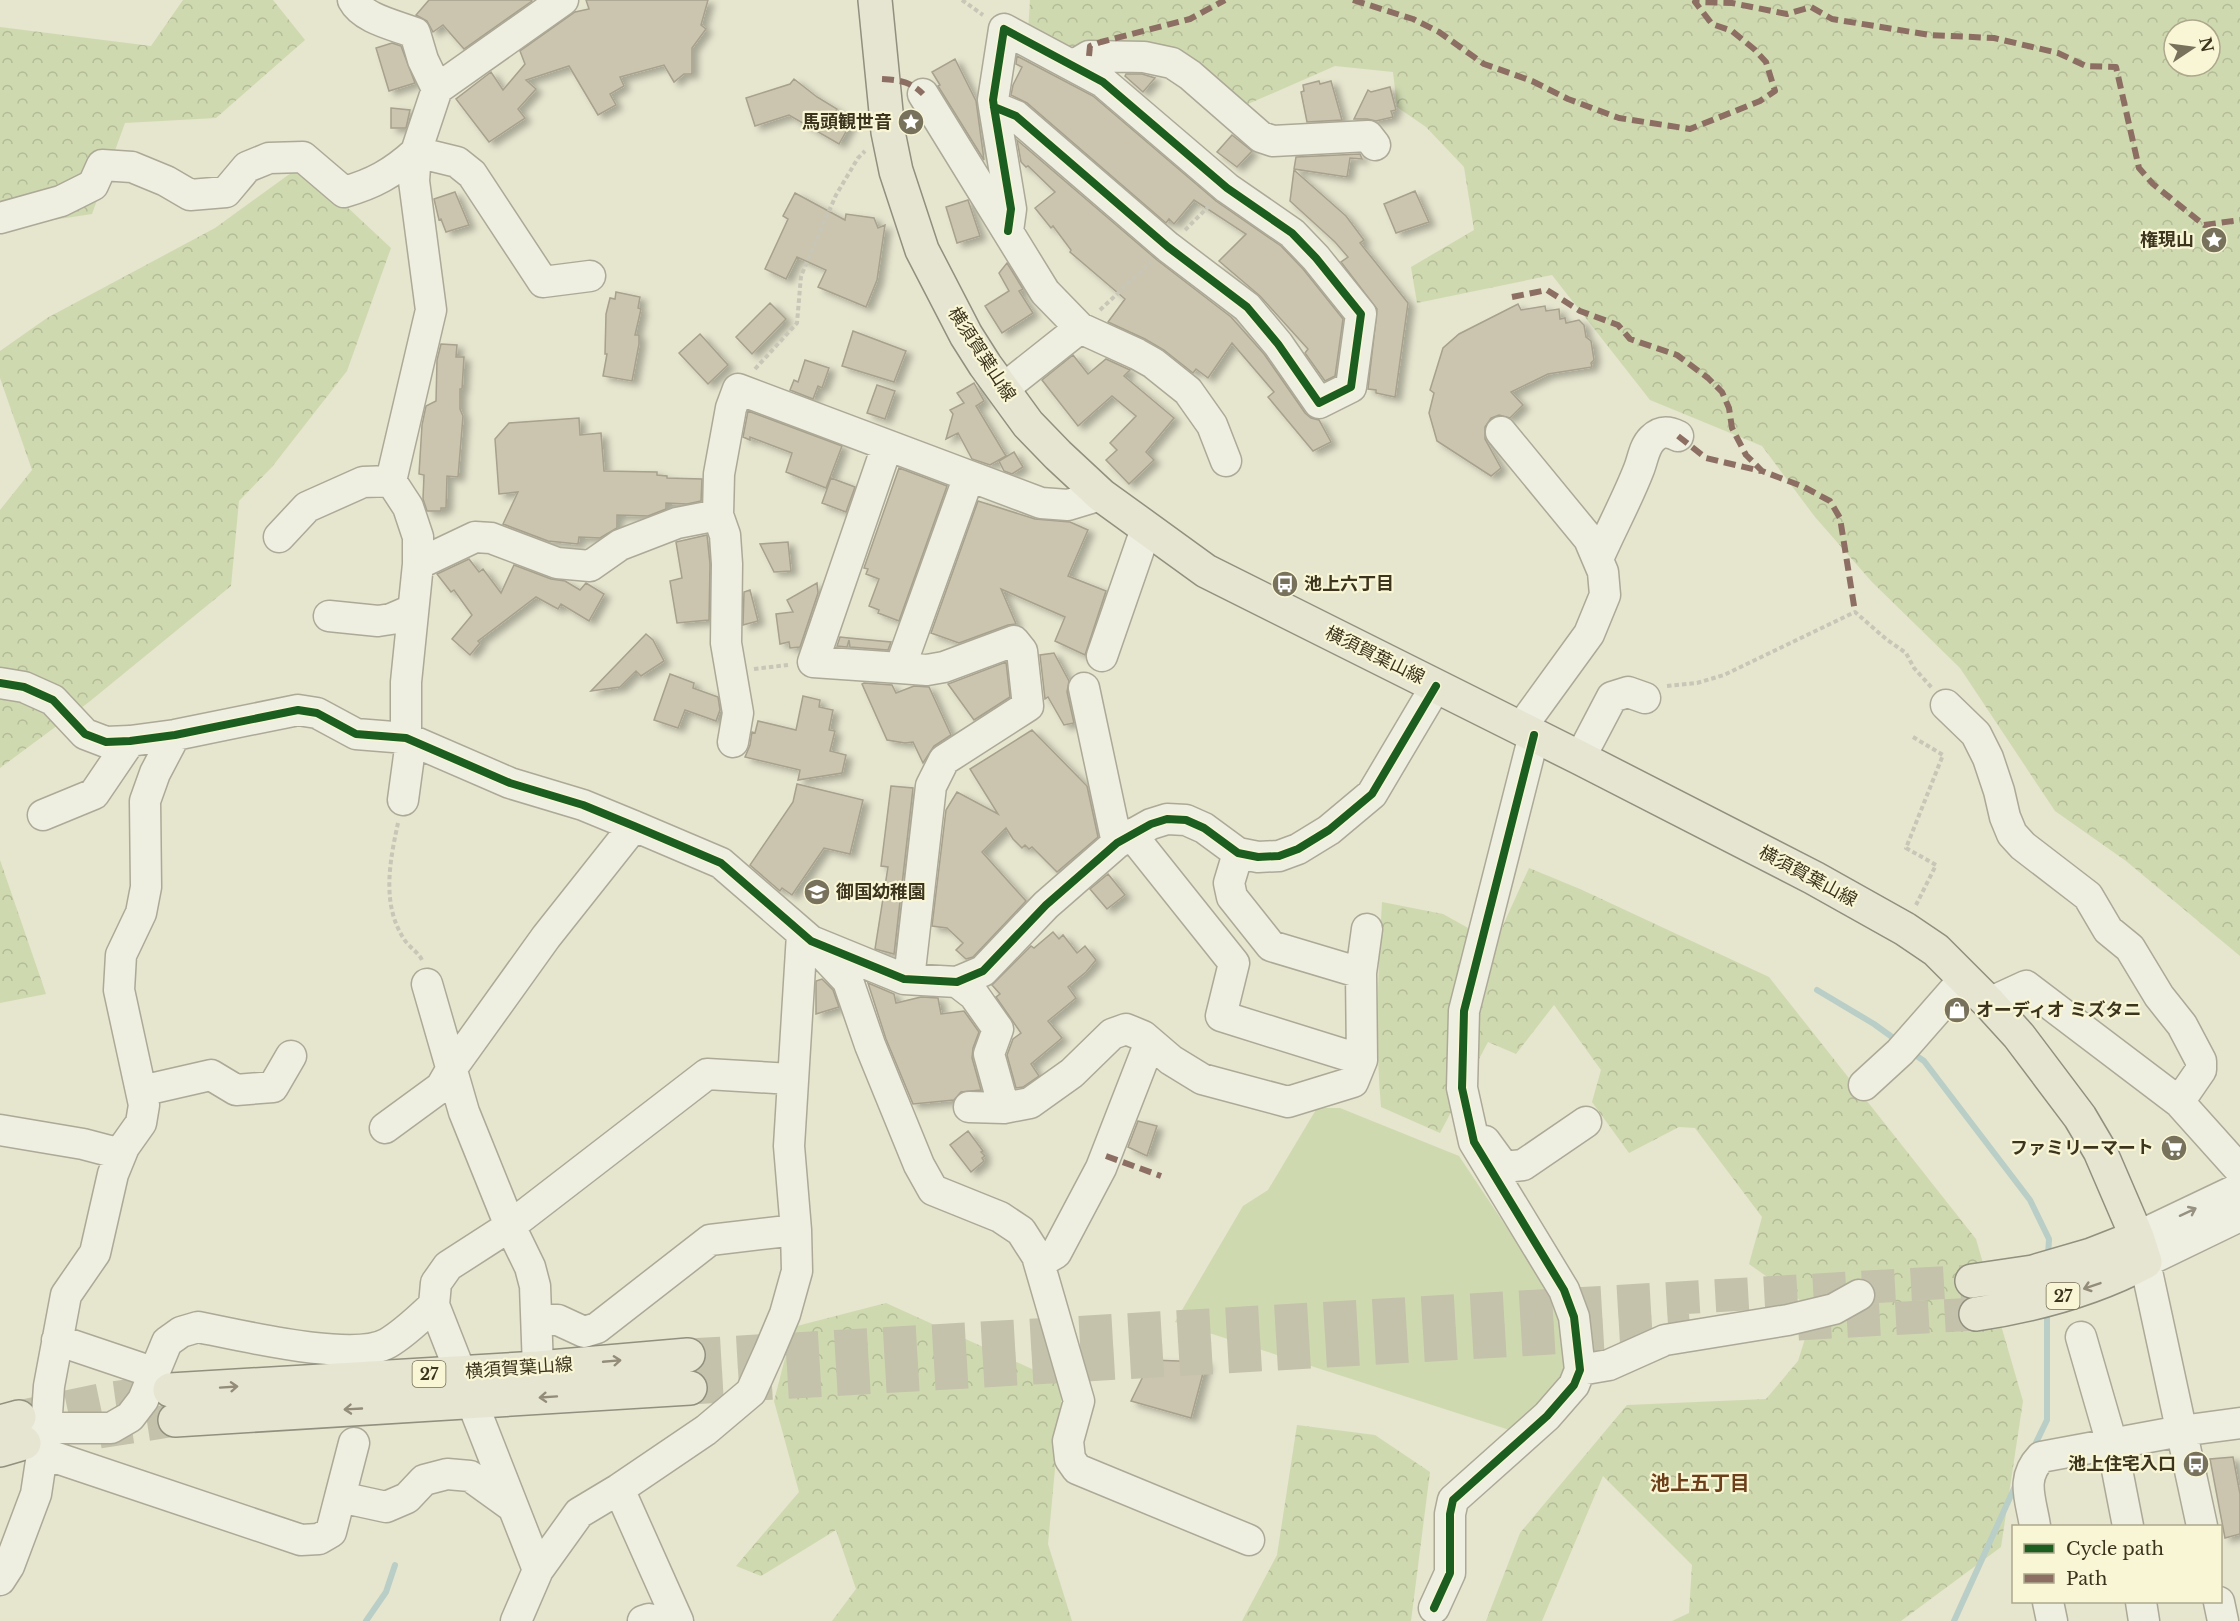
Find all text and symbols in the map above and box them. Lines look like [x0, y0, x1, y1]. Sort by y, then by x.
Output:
north arrow [2162, 18, 2222, 78]
text: N [2195, 35, 2218, 54]
place icon: 馬頭観世音 [896, 107, 926, 137]
place label: 馬頭観世音 [802, 111, 892, 133]
place icon: 権現山 [2199, 225, 2229, 255]
place label: 権現山 [2140, 229, 2194, 251]
street label: 横須賀葉山線 [943, 303, 1021, 405]
bus stop icon: 池上六丁目 [1270, 569, 1300, 599]
place label: 池上六丁目 [1304, 573, 1394, 595]
street label: 横須賀葉山線 [1322, 621, 1428, 689]
street label: 横須賀葉山線 [1755, 841, 1861, 911]
school or university icon: 御国幼稚園 [802, 877, 832, 907]
place label: 御国幼稚園 [835, 881, 926, 903]
shop icon: オーディオ ミズタニ [1942, 995, 1972, 1025]
place label: オーディオ ミズタニ [1976, 999, 2142, 1021]
supermarket icon: ファミリーマート [2159, 1133, 2189, 1163]
place label: ファミリーマート [2010, 1137, 2154, 1159]
one-way arrow [2179, 1206, 2197, 1218]
one-way arrow [2083, 1282, 2102, 1293]
road number: 27 [2046, 1283, 2080, 1309]
street label: 横須賀葉山線 [464, 1353, 574, 1383]
one-way arrow [601, 1355, 621, 1366]
road number: 27 [412, 1361, 446, 1387]
one-way arrow [218, 1381, 238, 1392]
one-way arrow [538, 1392, 558, 1403]
one-way arrow [343, 1404, 363, 1415]
bus stop icon: 池上住宅入口 [2181, 1449, 2211, 1479]
place label: 池上住宅入口 [2068, 1453, 2176, 1475]
district label: 池上五丁目 [1650, 1471, 1750, 1495]
legend [2012, 1525, 2222, 1603]
text: Cycle path [2066, 1538, 2164, 1560]
text: Path [2066, 1568, 2107, 1590]

